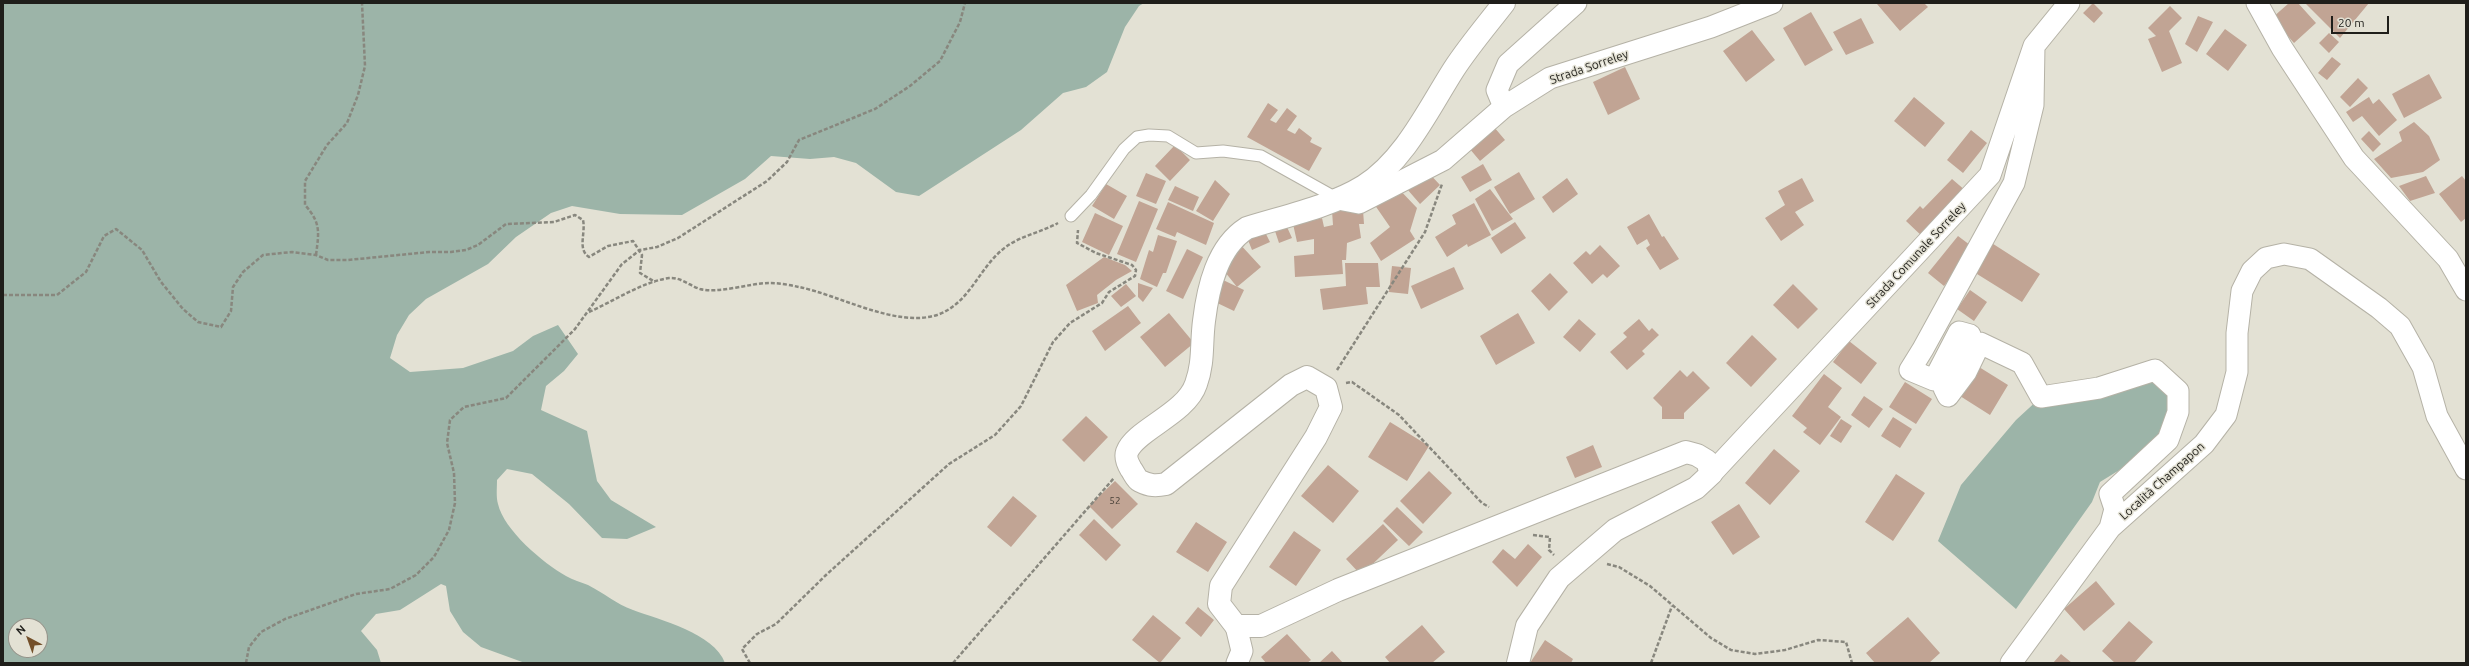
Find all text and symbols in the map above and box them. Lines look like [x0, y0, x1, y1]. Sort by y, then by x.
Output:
scale bar [2333, 8, 2391, 34]
text: 20 m [2338, 16, 2365, 29]
street label: Strada Sorreley [1548, 47, 1630, 87]
street label: Strada Comunale Sorreley [1863, 199, 1969, 311]
street label: Località Champapon [2117, 439, 2207, 523]
house number: 52 [1109, 495, 1121, 507]
north arrow [8, 618, 48, 658]
text: N [14, 622, 28, 637]

